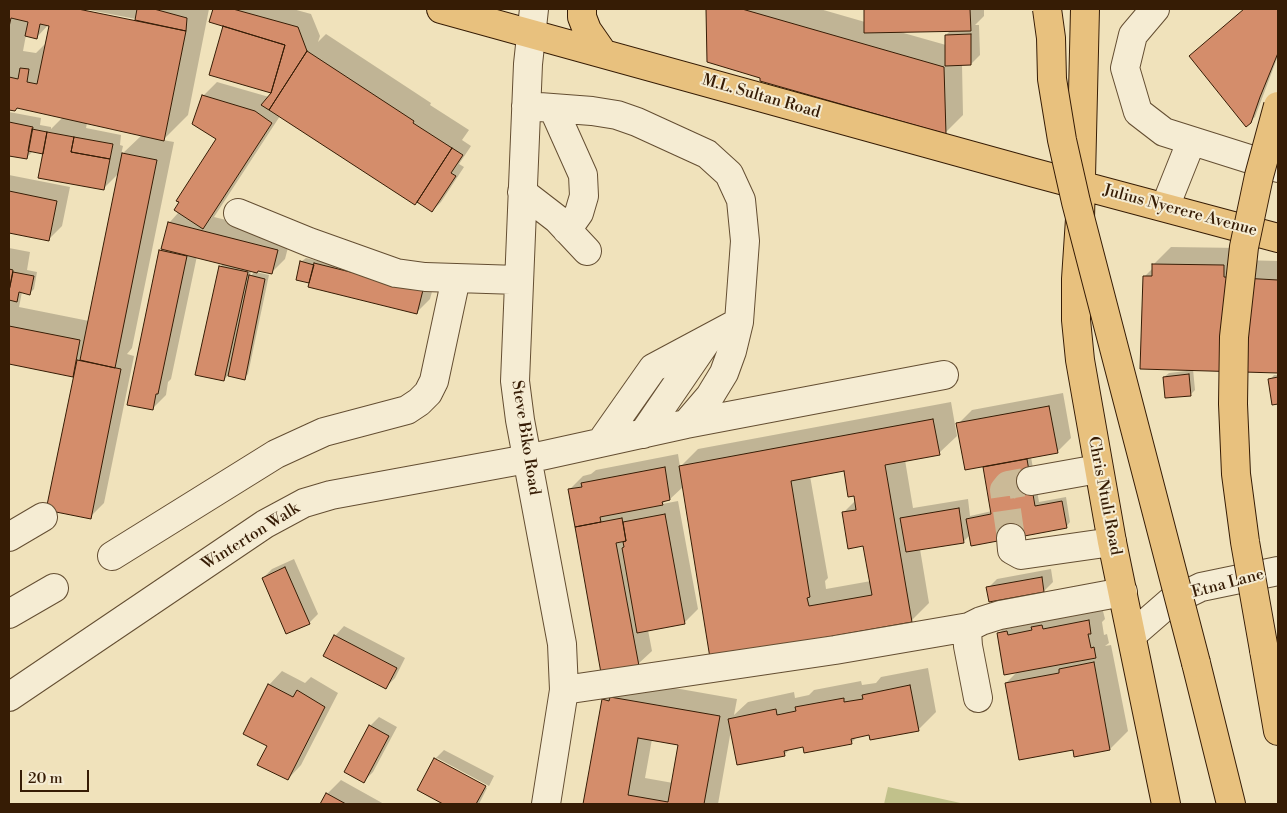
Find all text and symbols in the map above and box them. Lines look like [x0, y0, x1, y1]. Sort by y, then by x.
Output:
street label: M.L. Sultan Road [700, 71, 822, 123]
street label: Julius Nyerere Avenue [1101, 181, 1259, 241]
street label: Steve Biko Road [506, 379, 544, 497]
street label: Chris Ntuli Road [1083, 435, 1125, 557]
street label: Winterton Walk [199, 499, 303, 575]
street label: Etna Lane [1190, 565, 1266, 603]
scale bar [22, 760, 91, 792]
text: 20 m [28, 769, 63, 788]

